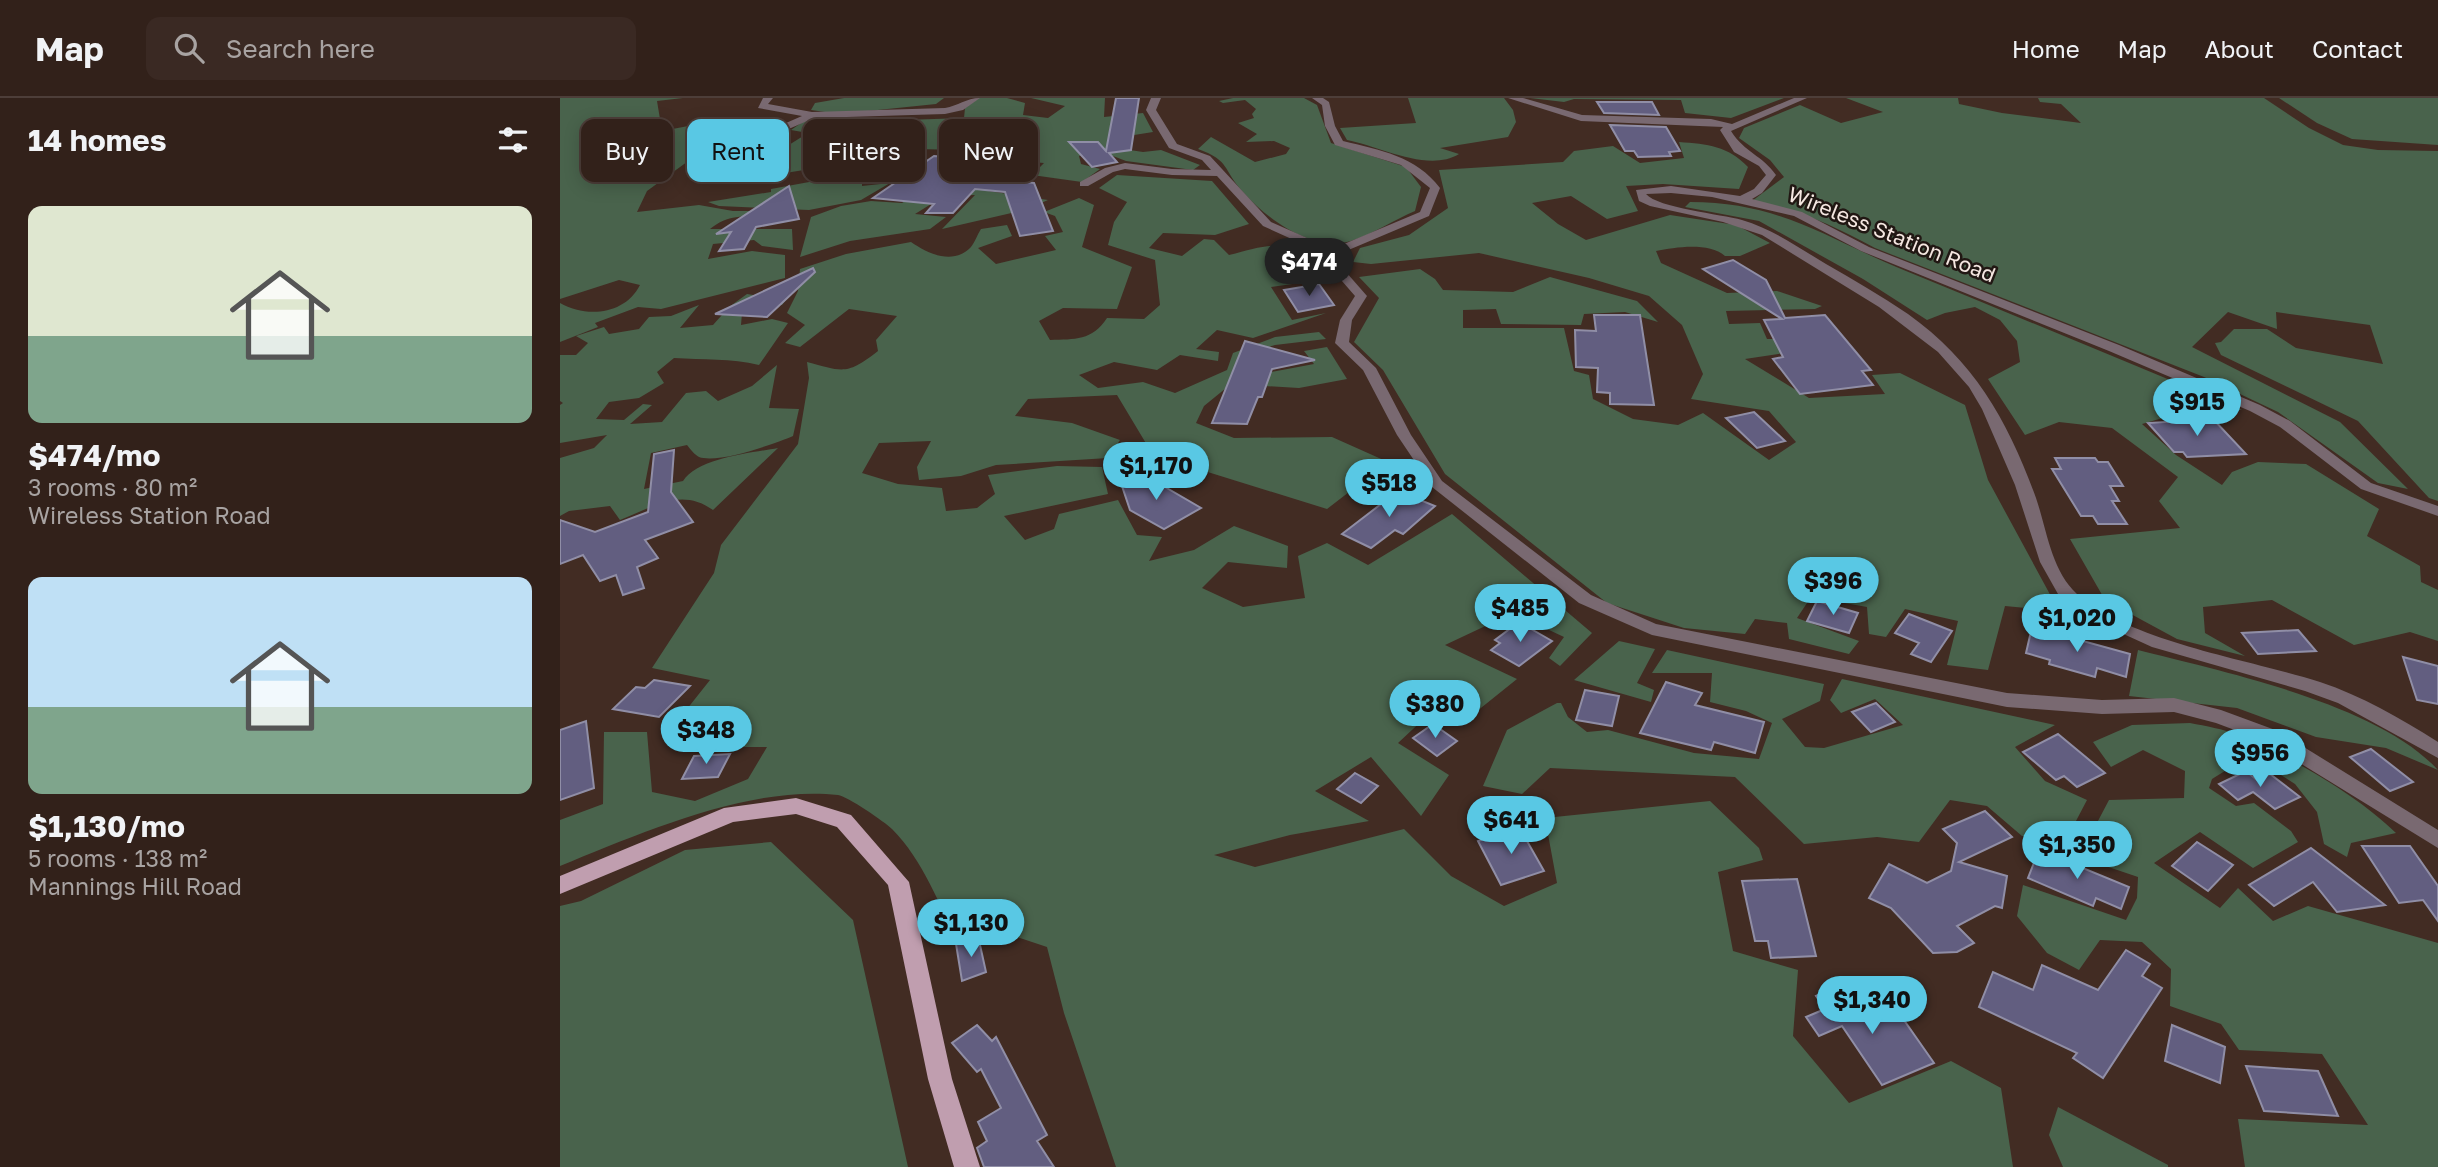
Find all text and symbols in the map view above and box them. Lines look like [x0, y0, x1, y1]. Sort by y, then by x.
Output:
search box [146, 17, 636, 80]
text: Map [35, 29, 104, 68]
icon: search [170, 29, 208, 67]
text: Search here [226, 33, 375, 64]
text: Home [2012, 34, 2080, 63]
text: Map [2118, 34, 2167, 63]
text: About [2205, 34, 2274, 63]
text: Contact [2312, 34, 2403, 63]
chip: Buy [581, 119, 673, 182]
chip: Rent [687, 119, 789, 182]
chip: Filters [803, 119, 925, 182]
chip: New [939, 119, 1038, 182]
icon: filters [494, 121, 532, 159]
text: 14 homes [28, 122, 167, 158]
street label: Wireless Station Road [1784, 180, 2000, 288]
pin: $474 [1268, 238, 1350, 298]
text: $474 [1281, 247, 1337, 275]
icon: home [217, 252, 343, 378]
pin: $915 [2156, 378, 2238, 438]
text: $915 [2169, 387, 2225, 415]
text: $474/mo [28, 437, 161, 473]
pin: $1,170 [1099, 442, 1213, 502]
text: $1,170 [1119, 451, 1193, 479]
pin: $518 [1348, 460, 1430, 519]
text: $518 [1361, 468, 1417, 496]
text: 3 rooms · 80 m² [28, 473, 197, 501]
text: Wireless Station Road [28, 501, 271, 529]
pin: $396 [1792, 558, 1874, 617]
text: $396 [1804, 566, 1862, 594]
pin: $485 [1479, 584, 1561, 644]
text: $485 [1491, 593, 1549, 621]
pin: $1,020 [2020, 594, 2134, 654]
text: $1,020 [2038, 603, 2116, 631]
icon: home [217, 623, 343, 749]
pin: $380 [1394, 680, 1476, 740]
text: $380 [1405, 689, 1465, 717]
pin: $348 [665, 706, 747, 766]
text: $348 [677, 715, 735, 743]
pin: $956 [2219, 730, 2301, 789]
text: $956 [2231, 738, 2289, 766]
pin: $641 [1470, 796, 1552, 856]
text: $641 [1483, 805, 1539, 833]
text: $1,130/mo [28, 808, 185, 844]
pin: $1,350 [2020, 822, 2134, 881]
text: $1,350 [2038, 830, 2116, 858]
text: 5 rooms · 138 m² [28, 844, 207, 872]
text: Mannings Hill Road [28, 872, 242, 900]
pin: $1,130 [914, 900, 1028, 959]
text: $1,130 [933, 908, 1009, 936]
pin: $1,340 [1815, 976, 1929, 1036]
text: $1,340 [1833, 985, 1911, 1013]

